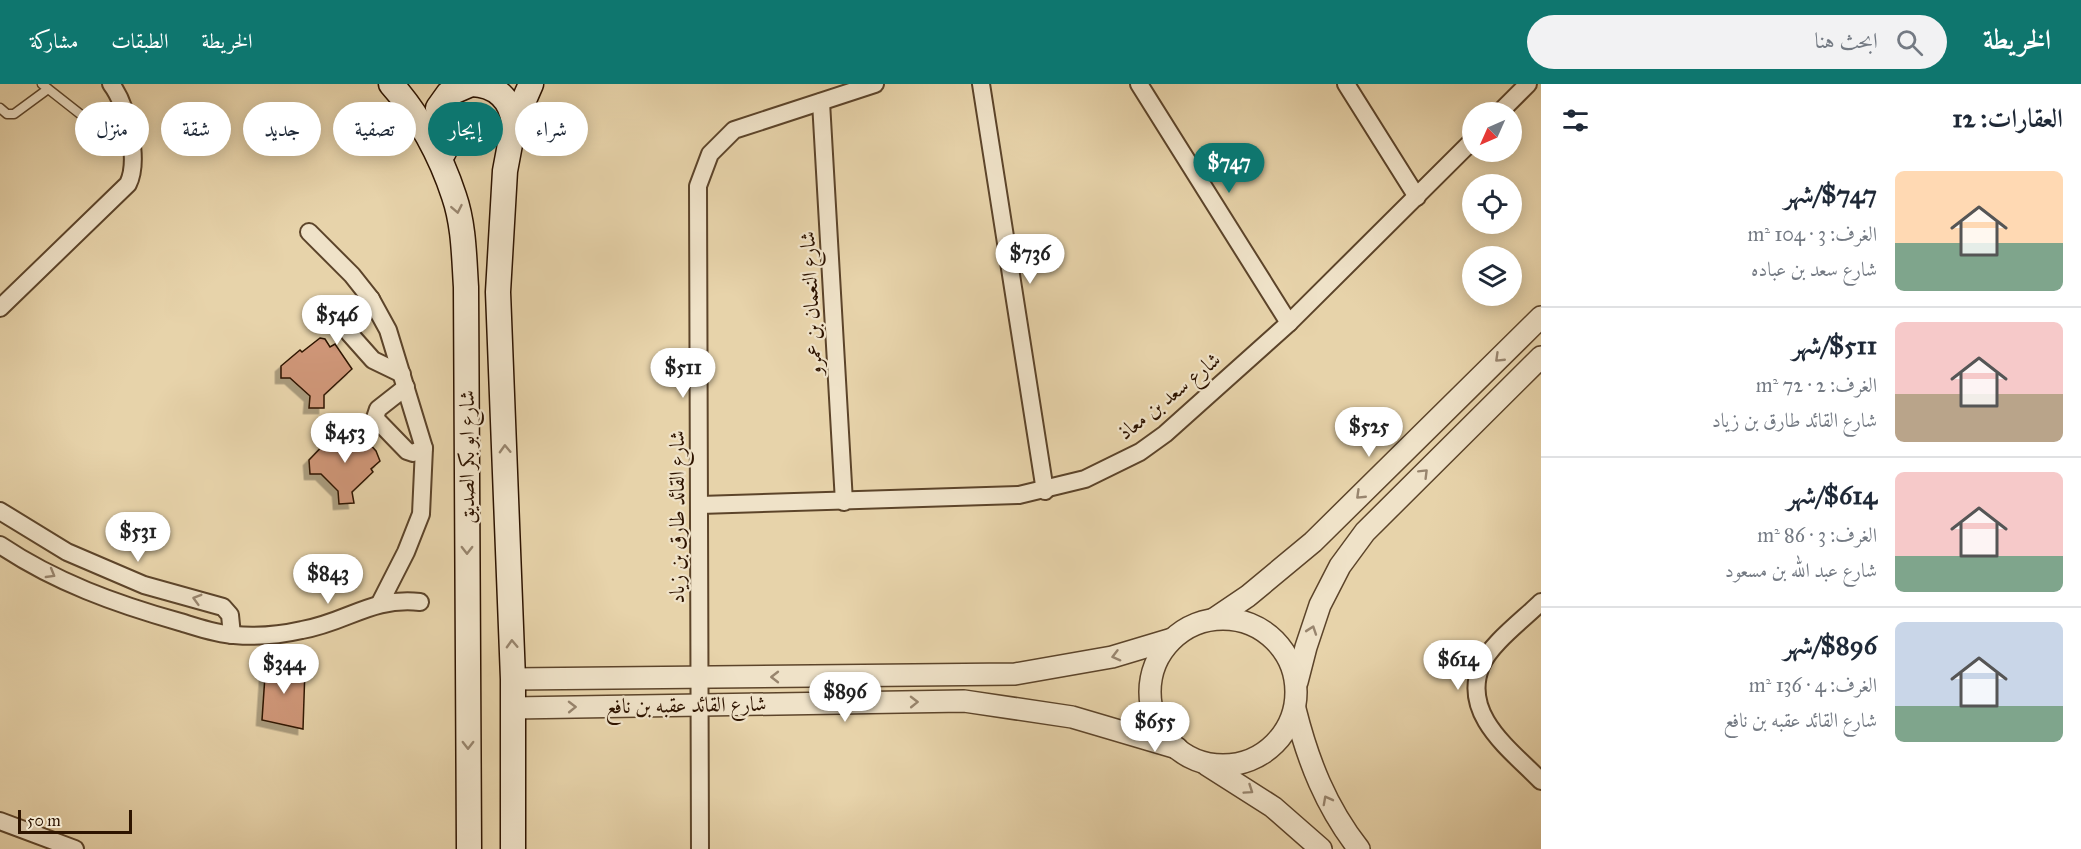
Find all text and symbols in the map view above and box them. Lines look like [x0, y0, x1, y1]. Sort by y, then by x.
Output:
search box [1527, 15, 1947, 69]
text: الخريطة [1983, 22, 2051, 57]
icon: search [1893, 26, 1926, 59]
text: ابحث هنا [1814, 27, 1878, 54]
text: مشاركة [30, 28, 78, 54]
text: الطبقات [111, 28, 168, 54]
text: الخريطة [201, 28, 253, 54]
chip: منزل [75, 102, 149, 156]
chip: شقة [161, 102, 231, 156]
chip: جديد [243, 102, 321, 156]
chip: تصفية [333, 102, 416, 156]
chip: إيجار [428, 102, 503, 156]
chip: شراء [515, 102, 588, 156]
north arrow [1462, 102, 1522, 162]
map controls [1462, 102, 1522, 306]
text: العقارات: 12 [1952, 102, 2063, 134]
icon: filters [1559, 104, 1592, 137]
pin: $747 [1193, 143, 1265, 194]
text: $747 [1207, 150, 1251, 174]
button: locate [1462, 174, 1522, 234]
text: $747/شهر [1784, 178, 1877, 210]
icon: home [1943, 195, 2015, 267]
one-way arrow [450, 203, 463, 213]
text: الغرف: 3 · 104 m² [1747, 222, 1877, 246]
street label: شارع النعمان بن عمرو [794, 230, 833, 377]
pin: $736 [994, 234, 1066, 285]
text: $736 [1010, 241, 1050, 265]
button: layers [1462, 246, 1522, 306]
text: شارع سعد بن عباده [1751, 257, 1877, 281]
pin: $546 [301, 295, 373, 346]
text: $546 [316, 302, 358, 326]
text: $511/شهر [1792, 329, 1877, 361]
street label: شارع سعد بن معاذ [1112, 346, 1229, 449]
icon: home [1943, 346, 2015, 418]
pin: $511 [647, 348, 719, 399]
one-way arrow [1496, 351, 1506, 362]
text: $511 [664, 355, 702, 379]
text: الغرف: 2 · 72 m² [1756, 373, 1877, 397]
street label: شارع ابو بكر الصديق [454, 390, 485, 524]
pin: $525 [1333, 407, 1405, 458]
text: شارع القائد طارق بن زياد [1712, 408, 1877, 432]
pin: $453 [309, 413, 381, 464]
text: $525 [1349, 414, 1389, 438]
text: $453 [325, 420, 365, 444]
street label: شارع القائد طارق بن زياد [664, 430, 695, 604]
one-way arrow [498, 444, 511, 453]
one-way arrow [1417, 470, 1428, 481]
text: $614/شهر [1787, 479, 1877, 511]
one-way arrow [1356, 487, 1367, 498]
icon: home [1943, 496, 2015, 568]
pin: $531 [102, 512, 174, 563]
text: $531 [119, 519, 157, 543]
text: الغرف: 3 · 86 m² [1757, 523, 1877, 547]
one-way arrow [461, 546, 473, 555]
pin: $843 [292, 554, 364, 605]
text: شارع عبد الله بن مسعود [1725, 558, 1877, 582]
text: $843 [307, 561, 349, 585]
one-way arrow [44, 567, 55, 578]
one-way arrow [192, 594, 202, 606]
one-way arrow [1304, 625, 1317, 635]
text: $896/شهر [1783, 629, 1877, 661]
one-way arrow [506, 639, 518, 648]
pin: $614 [1422, 640, 1494, 691]
pin: $344 [248, 644, 320, 695]
icon: home [1943, 646, 2015, 718]
text: $614 [1437, 647, 1479, 671]
one-way arrow [1111, 649, 1122, 661]
text: $344 [263, 651, 305, 675]
one-way arrow [771, 671, 780, 683]
pin: $896 [809, 672, 881, 723]
text: الغرف: 4 · 136 m² [1749, 673, 1877, 697]
text: $896 [823, 679, 867, 703]
street label: شارع القائد عقبه بن نافع [605, 691, 767, 725]
one-way arrow [909, 696, 918, 708]
one-way arrow [567, 701, 576, 713]
pin: $655 [1119, 702, 1191, 753]
text: شارع القائد عقبه بن نافع [1723, 708, 1877, 732]
text: $655 [1135, 709, 1175, 733]
one-way arrow [462, 741, 474, 750]
one-way arrow [1242, 783, 1253, 794]
one-way arrow [1323, 796, 1334, 806]
scale bar [18, 807, 132, 834]
text: 50 m [27, 811, 61, 830]

